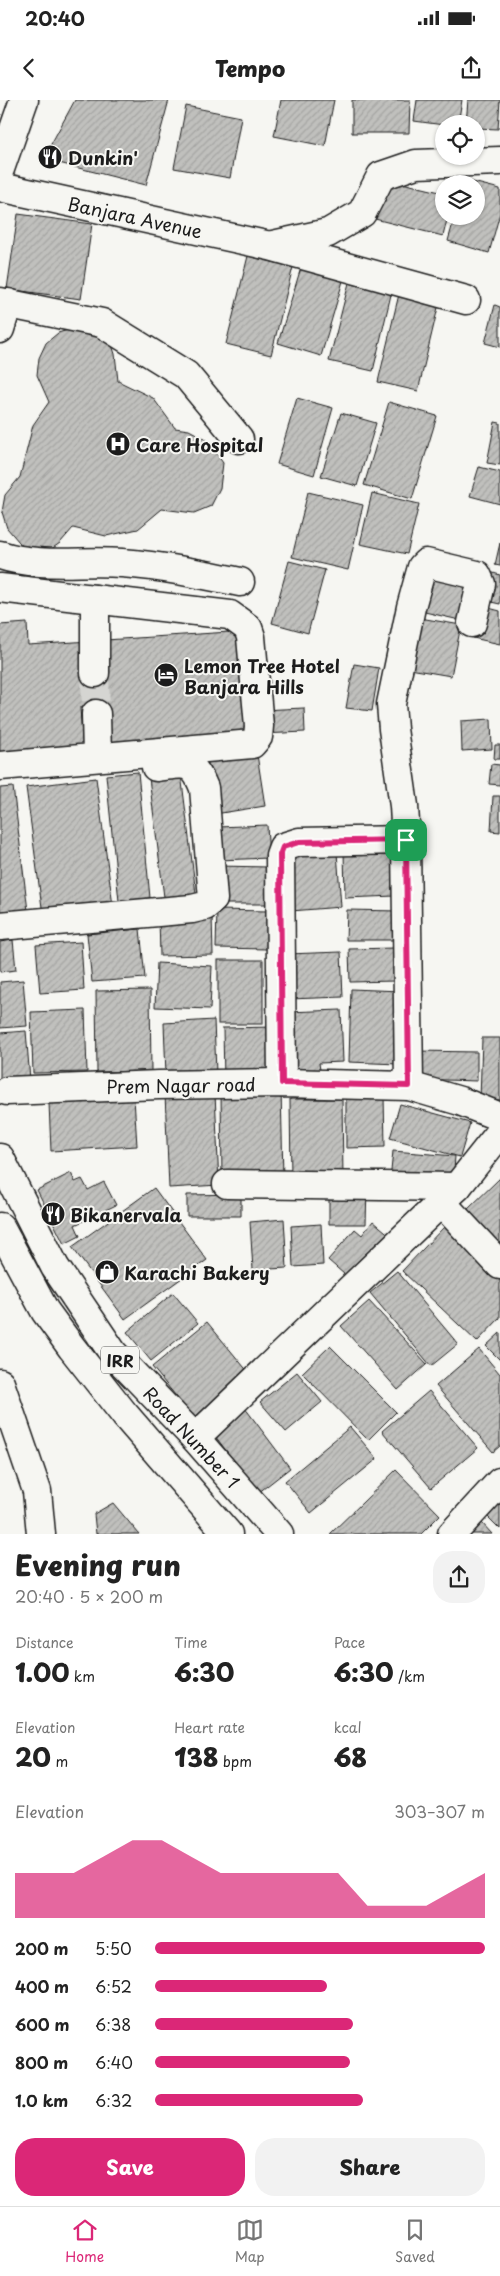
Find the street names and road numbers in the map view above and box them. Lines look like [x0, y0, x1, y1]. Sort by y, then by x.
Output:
street label: Banjara Avenue [65, 190, 205, 244]
street label: Prem Nagar road [106, 1070, 256, 1100]
road number: IRR [101, 1346, 139, 1374]
street label: Road Number 1 [138, 1380, 246, 1494]

